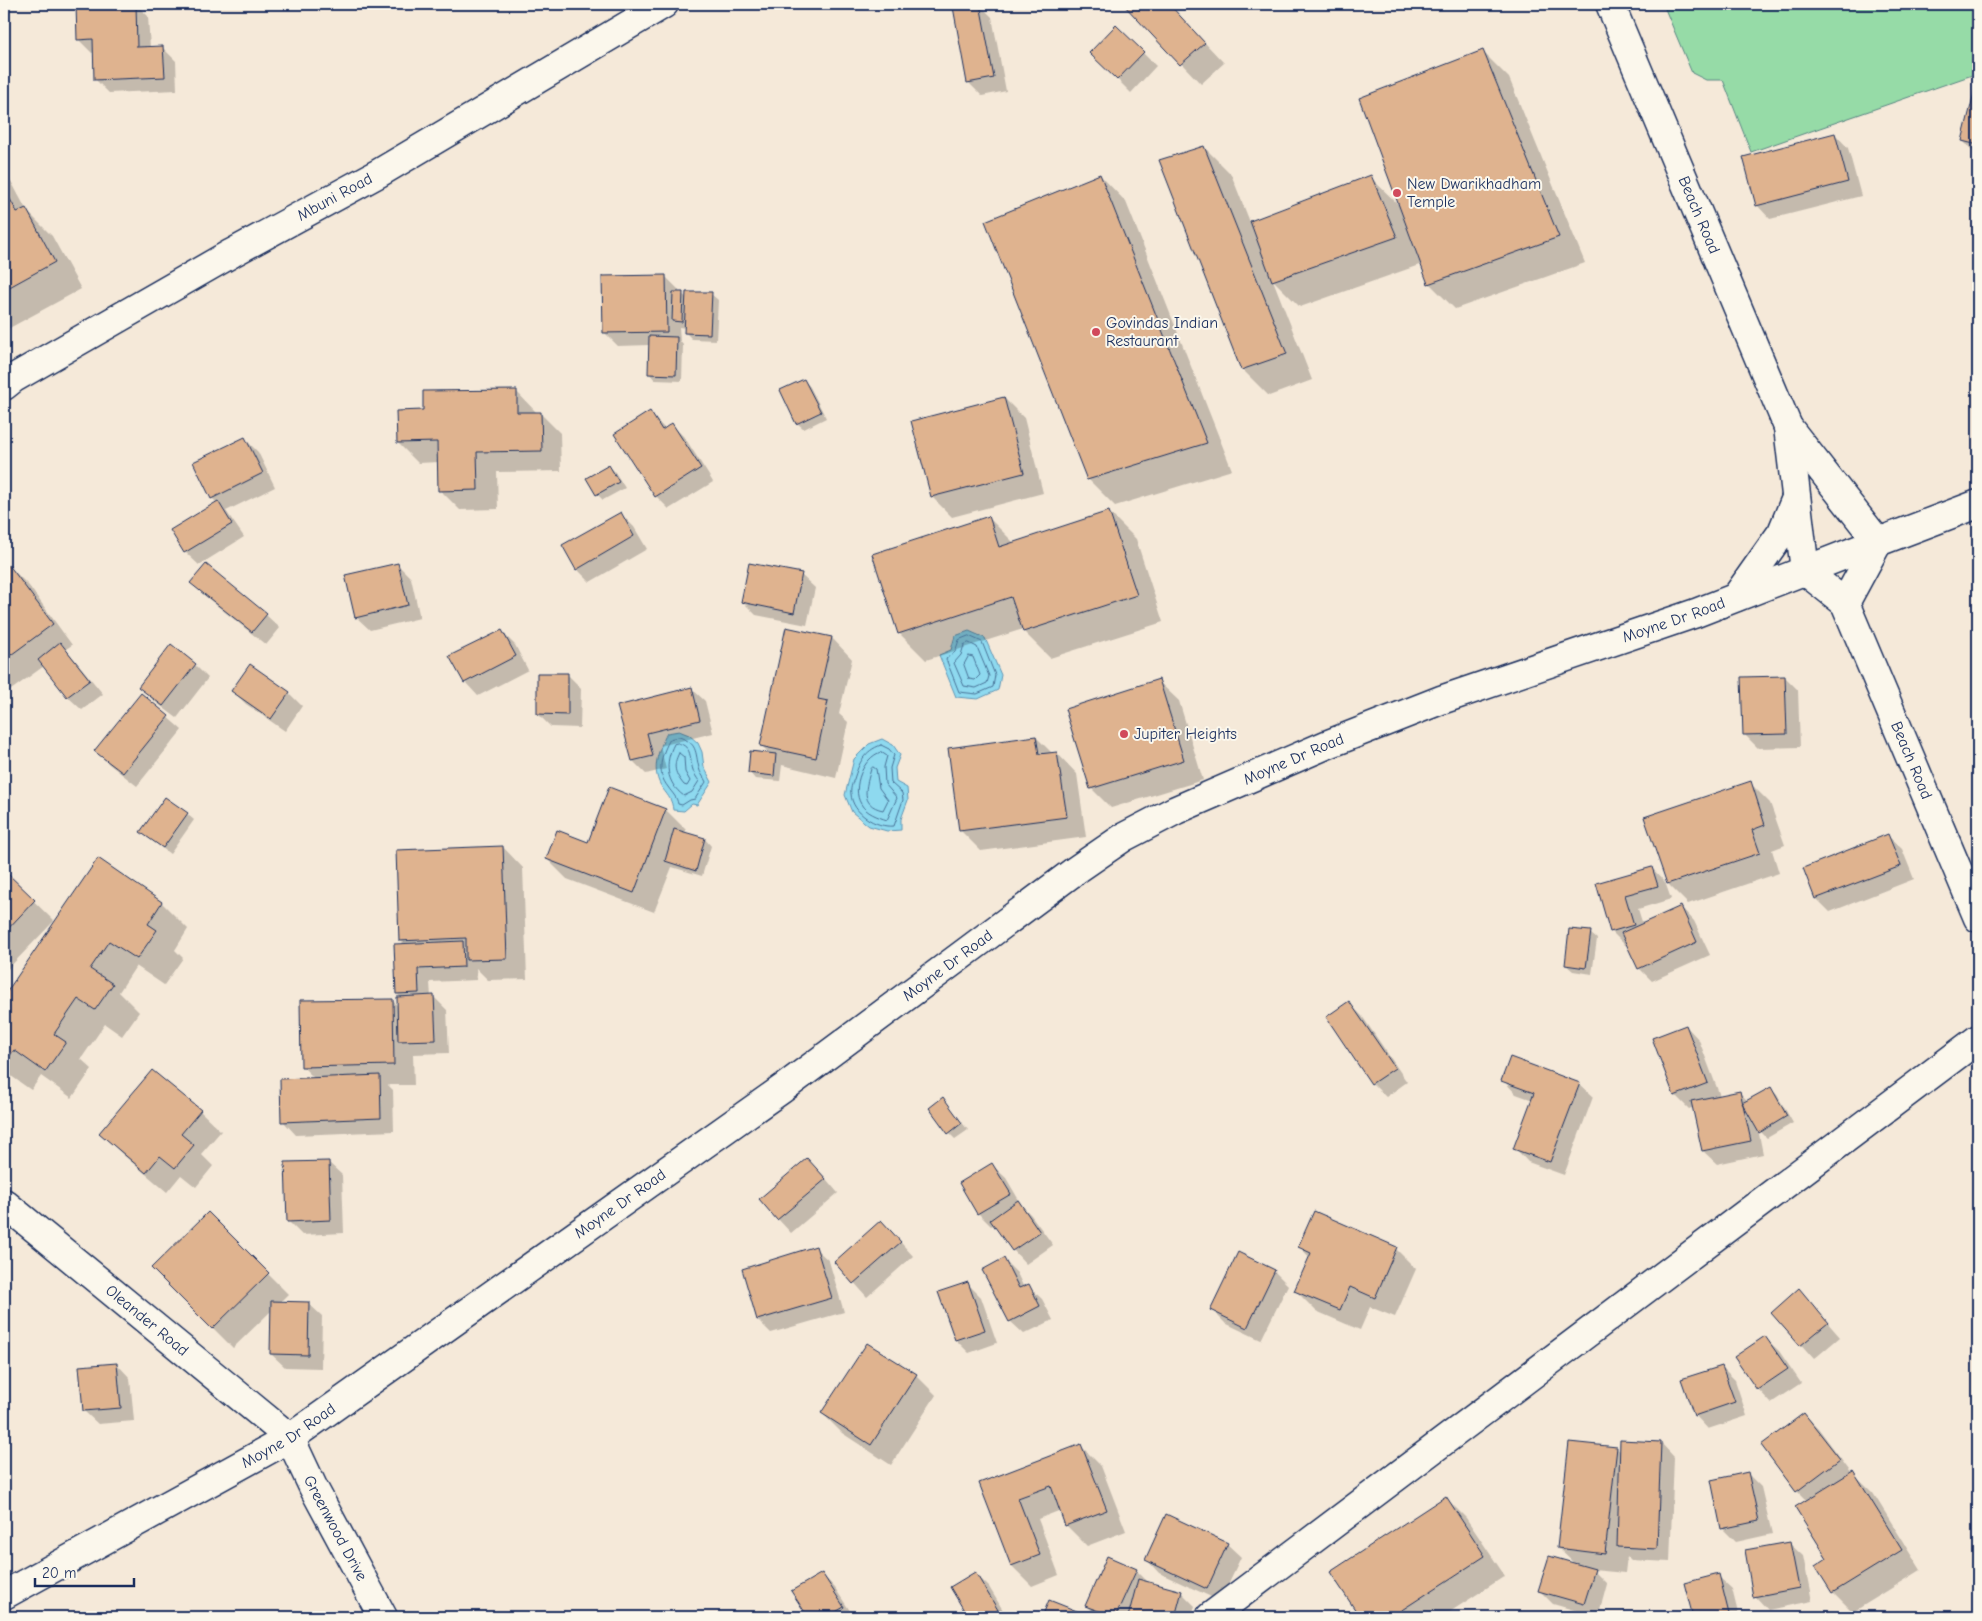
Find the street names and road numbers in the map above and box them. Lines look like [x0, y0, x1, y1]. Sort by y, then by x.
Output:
street label: Mbuni Road [294, 169, 375, 225]
street label: Beach Road [1675, 174, 1723, 256]
street label: Moyne Dr Road [1620, 594, 1728, 646]
street label: Beach Road [1887, 719, 1936, 802]
street label: Moyne Dr Road [1241, 730, 1346, 789]
street label: Moyne Dr Road [899, 926, 996, 1005]
street label: Moyne Dr Road [571, 1165, 669, 1242]
street label: Oleander Road [102, 1281, 192, 1360]
street label: Moyne Dr Road [238, 1400, 339, 1472]
street label: Greenwood Drive [300, 1473, 371, 1584]

